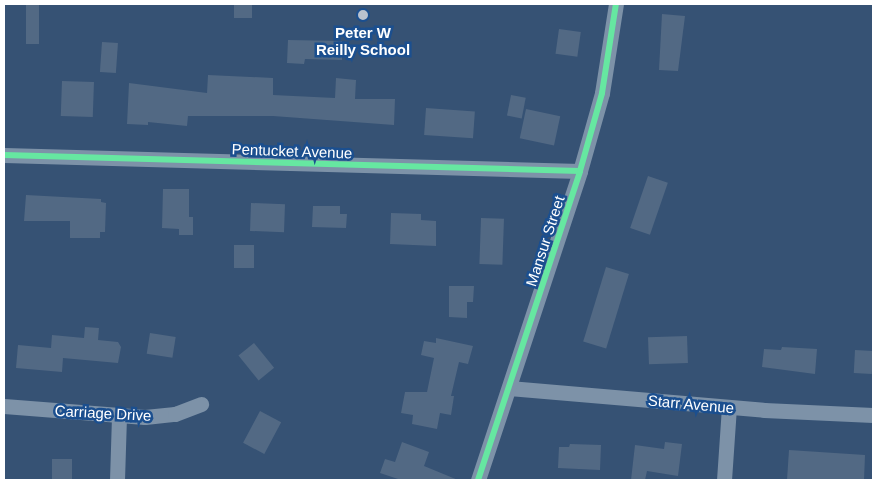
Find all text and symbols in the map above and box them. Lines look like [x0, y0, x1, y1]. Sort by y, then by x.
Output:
marker: Peter W Reilly School [357, 9, 369, 21]
place label: Peter W Reilly School [316, 23, 410, 58]
street label: Pentucket Avenue [231, 140, 353, 162]
street label: Mansur Street [522, 193, 568, 289]
street label: Starr Avenue [647, 391, 735, 417]
street label: Carriage Drive [54, 401, 152, 425]

